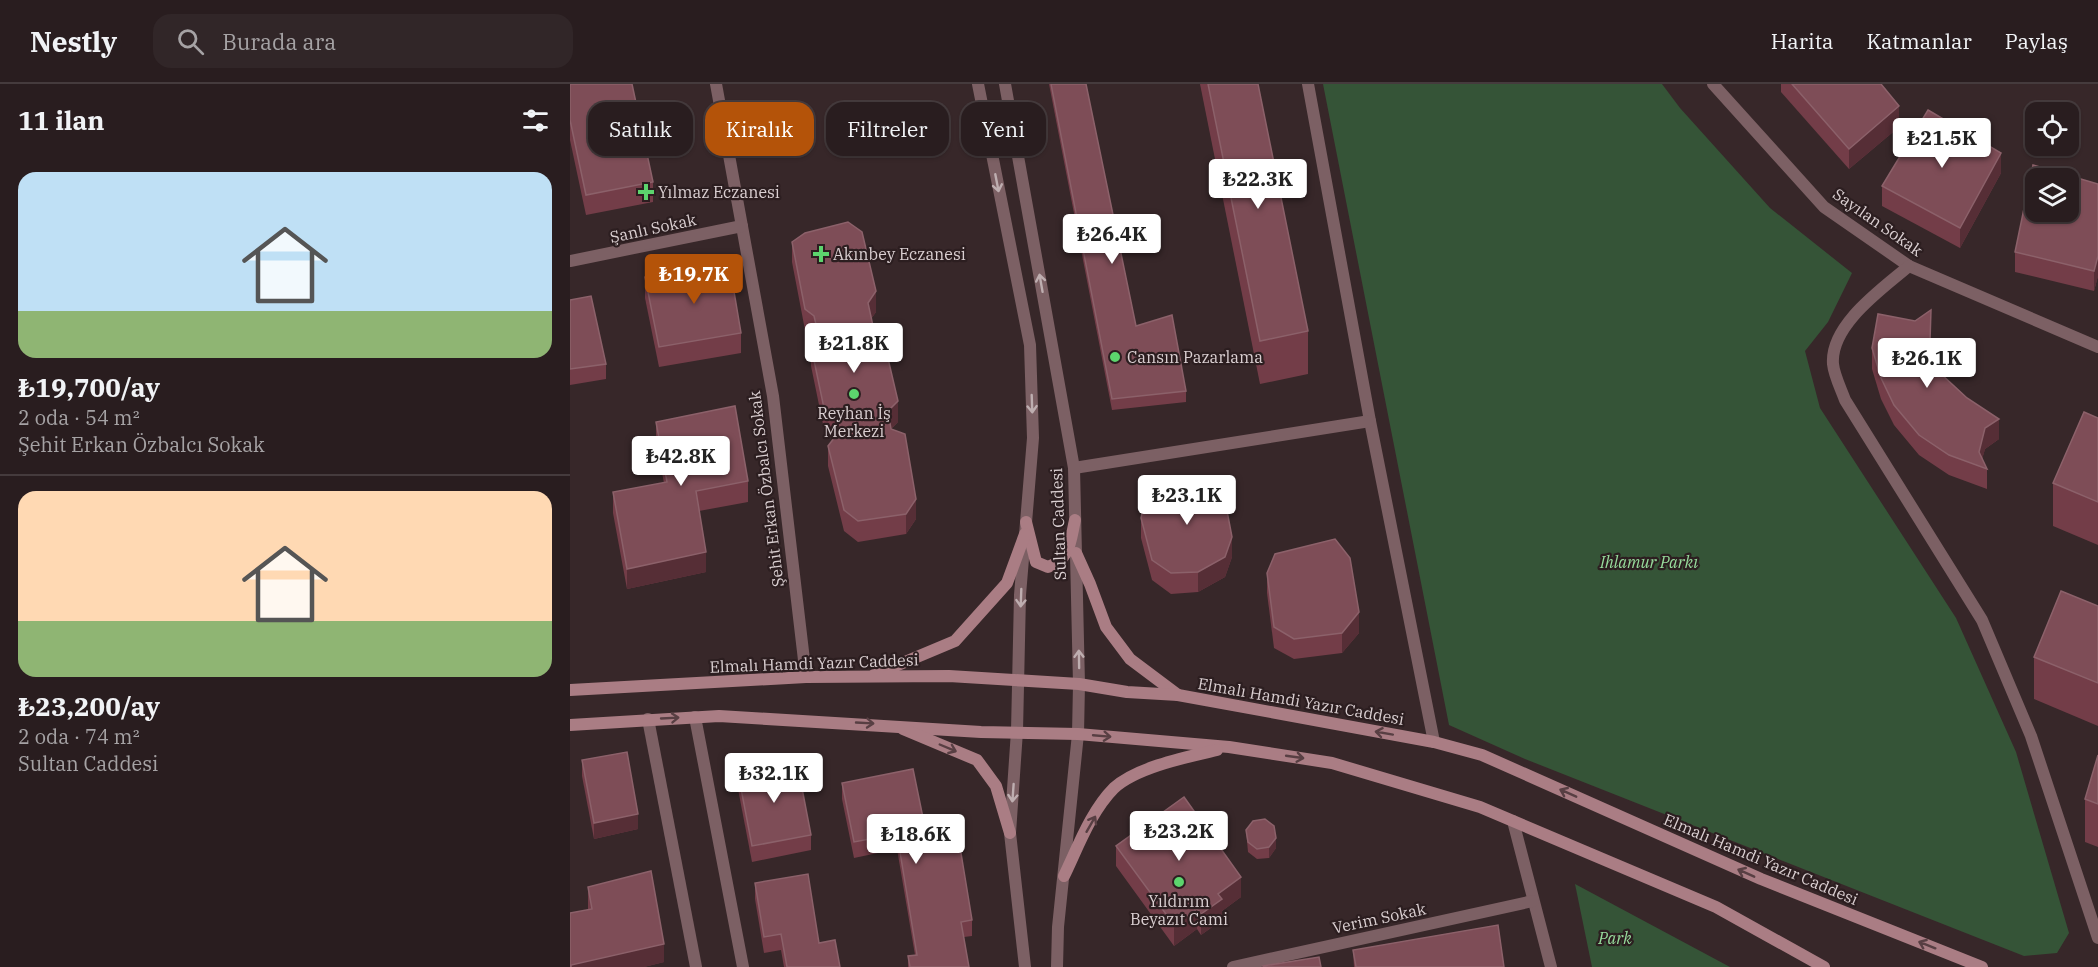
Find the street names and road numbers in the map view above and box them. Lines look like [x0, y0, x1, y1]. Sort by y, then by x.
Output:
street label: Sayılan Sokak [1829, 184, 1927, 261]
street label: Şanlı Sokak [608, 209, 699, 247]
street label: Şehit Erkan Özbalcı Sokak [744, 389, 788, 588]
street label: Sultan Caddesi [1046, 468, 1070, 580]
street label: Elmalı Hamdi Yazır Caddesi [709, 649, 919, 677]
street label: Elmalı Hamdi Yazır Caddesi [1196, 673, 1406, 729]
street label: Elmalı Hamdi Yazır Caddesi [1661, 809, 1861, 909]
street label: Verim Sokak [1330, 898, 1428, 938]

